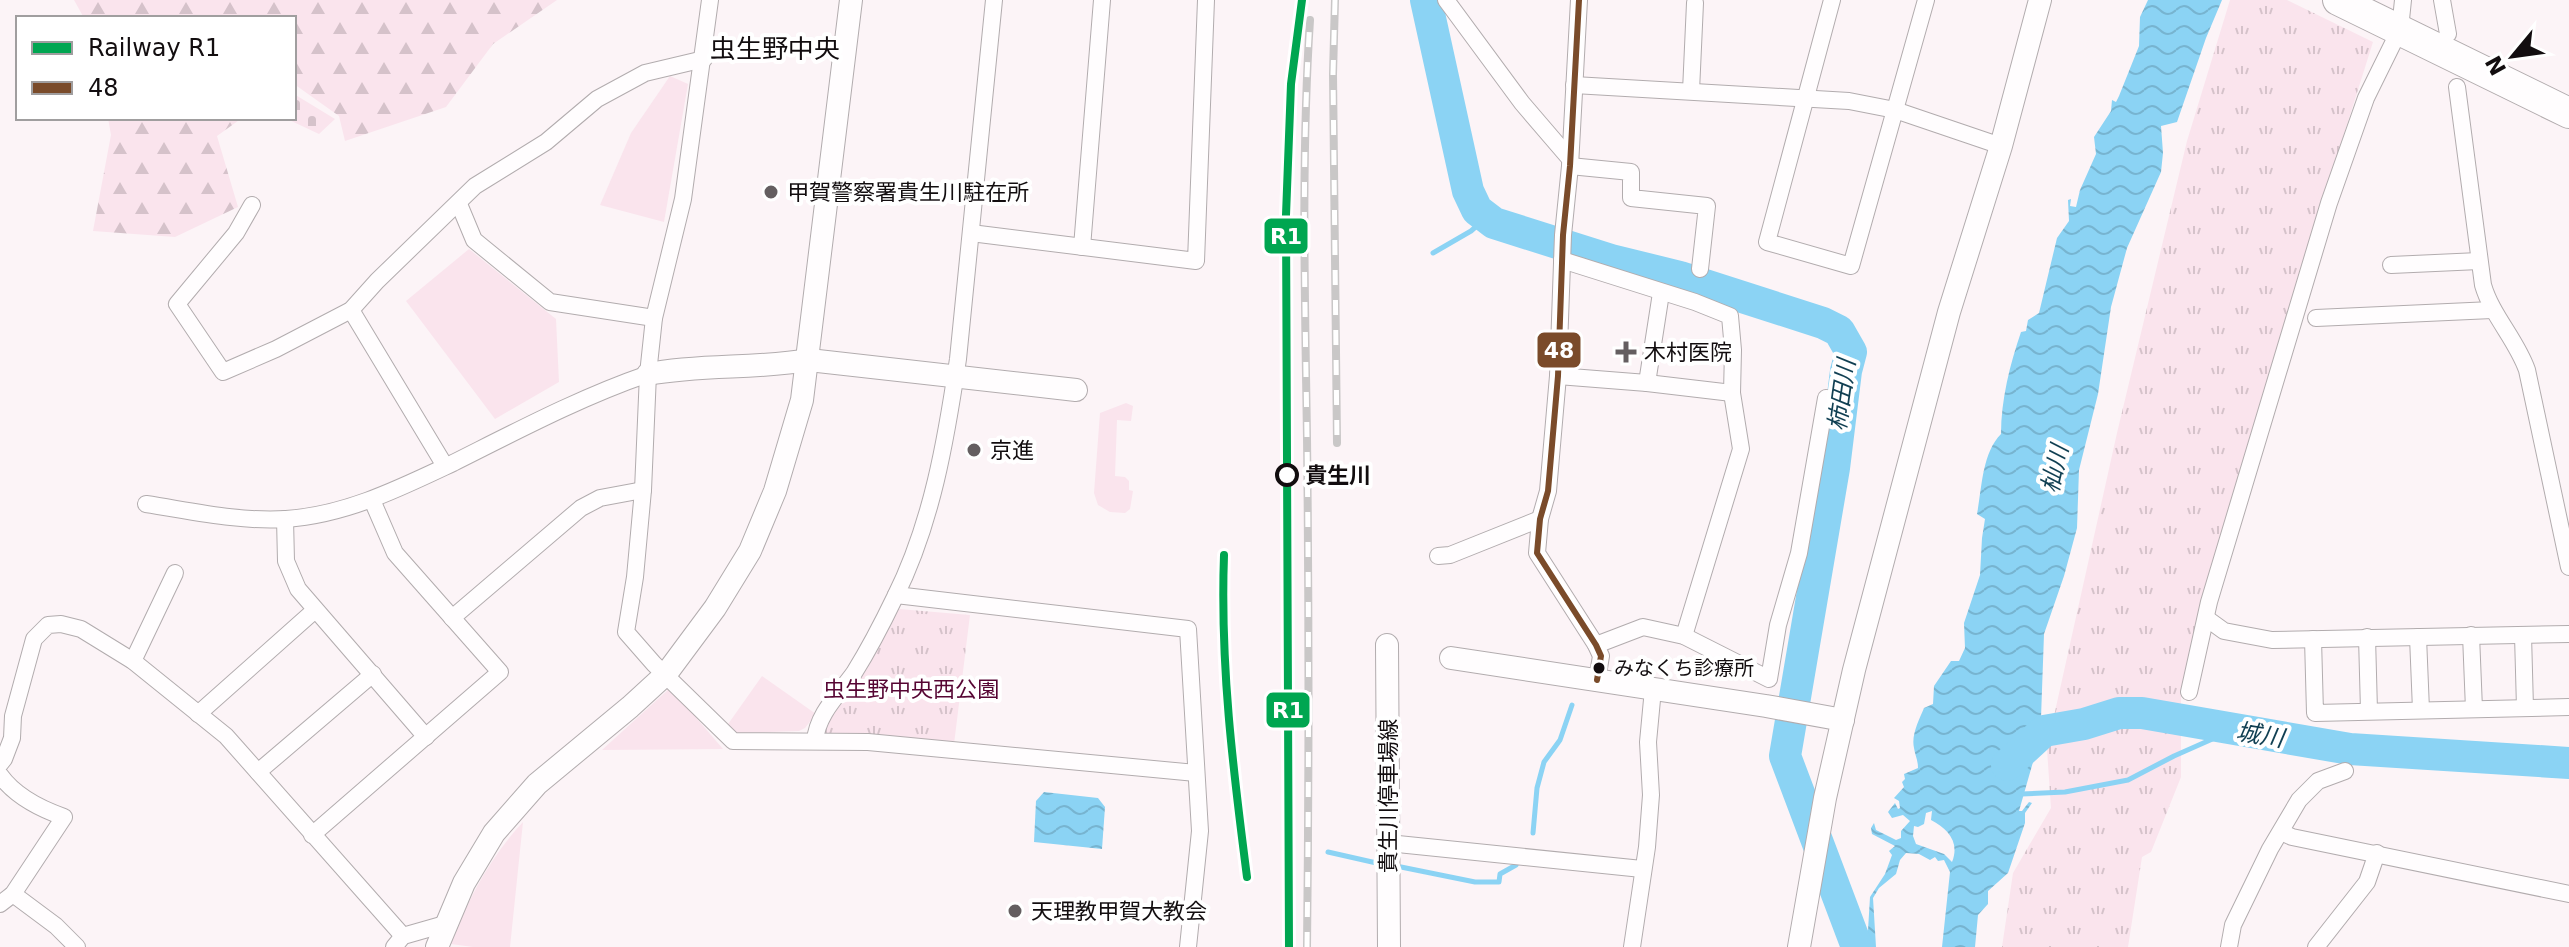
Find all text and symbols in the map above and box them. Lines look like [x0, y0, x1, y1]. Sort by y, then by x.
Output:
legend [16, 16, 296, 120]
north arrow [2473, 16, 2553, 96]
text: Railway R1 [88, 34, 220, 62]
district label: 虫生野中央 [710, 34, 840, 64]
text: N [2481, 51, 2511, 80]
text: 48 [88, 74, 119, 102]
place label: 甲賀警察署貴生川駐在所 [787, 180, 1029, 205]
marker: 甲賀警察署貴生川駐在所 [762, 183, 780, 201]
line badge: R1 [1263, 217, 1309, 255]
text: R1 [1270, 224, 1302, 249]
line badge: 48 [1536, 331, 1582, 369]
text: 48 [1544, 338, 1574, 363]
place label: 木村医院 [1644, 340, 1732, 365]
marker: 木村医院 [1615, 341, 1637, 363]
water label: 柿田川 [1823, 354, 1861, 433]
place label: 京進 [990, 438, 1034, 463]
water label: 杣川 [2036, 440, 2075, 496]
marker: 京進 [965, 441, 983, 459]
place label: 貴生川 [1305, 463, 1371, 488]
marker: 貴生川 [1276, 464, 1298, 486]
place label: みなくち診療所 [1614, 656, 1754, 680]
marker: みなくち診療所 [1591, 660, 1607, 676]
park label: 虫生野中央西公園 [823, 677, 999, 702]
line badge: R1 [1265, 691, 1311, 729]
text: R1 [1272, 698, 1304, 723]
water label: 城川 [2234, 717, 2289, 753]
street label: 貴生川停車場線 [1376, 719, 1401, 873]
place label: 天理教甲賀大教会 [1031, 899, 1207, 924]
marker: 天理教甲賀大教会 [1006, 902, 1024, 920]

